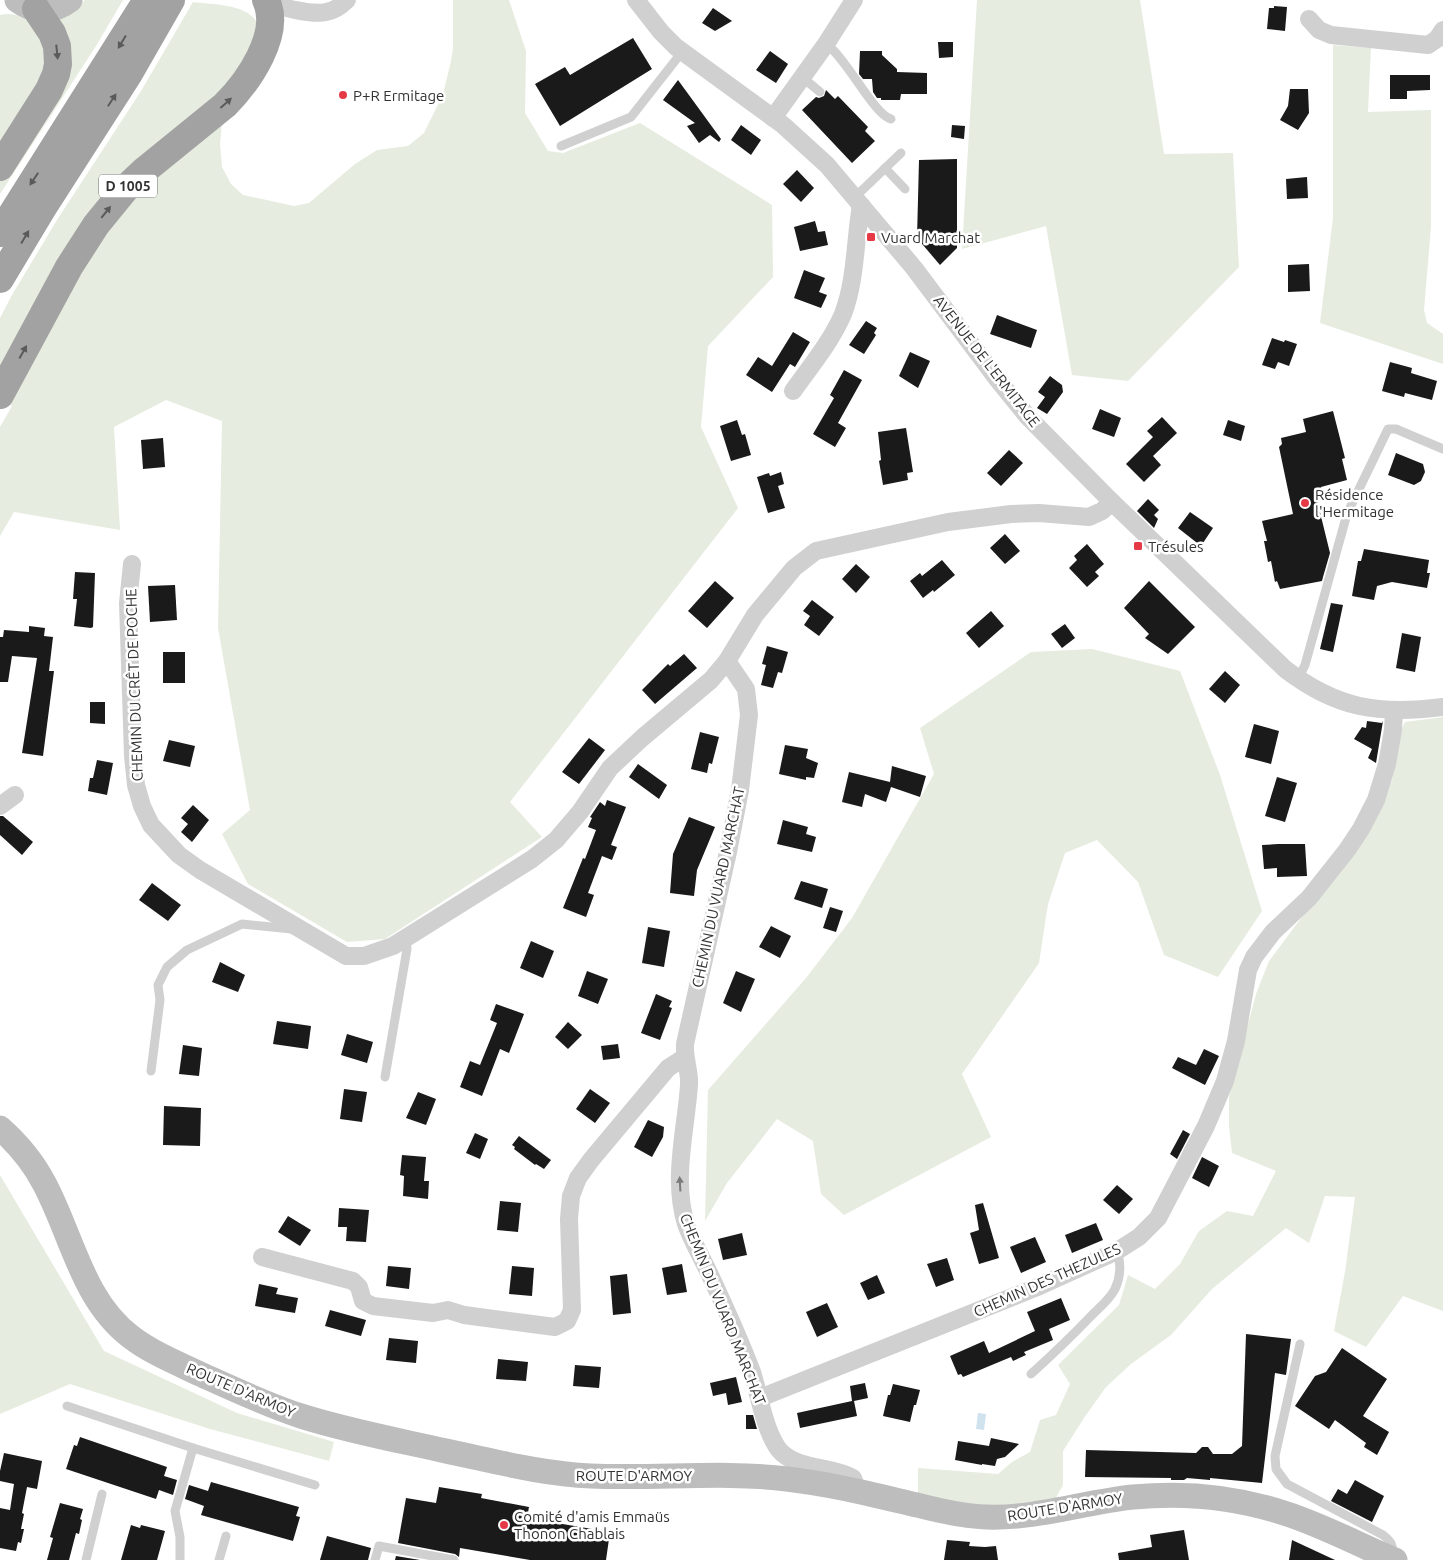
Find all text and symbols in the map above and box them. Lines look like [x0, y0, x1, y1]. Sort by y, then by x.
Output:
one-way arrow [117, 35, 126, 48]
one-way arrow [53, 44, 61, 60]
place label: P+R Ermitage [353, 87, 444, 104]
marker: P+R Ermitage [337, 89, 349, 101]
one-way arrow [107, 93, 117, 107]
one-way arrow [220, 97, 232, 109]
one-way arrow [29, 172, 39, 185]
road number: D 1005 [99, 175, 157, 198]
one-way arrow [101, 205, 111, 219]
place label: Vuard Marchat [881, 229, 980, 246]
one-way arrow [20, 230, 29, 243]
marker: Vuard Marchat [865, 231, 877, 243]
street label: AVENUE DE L'ERMITAGE [930, 292, 1044, 430]
one-way arrow [19, 344, 27, 359]
place label: Résidence l'Hermitage [1315, 486, 1394, 520]
marker: Résidence l'Hermitage [1299, 497, 1311, 509]
place label: Trésules [1148, 538, 1204, 555]
marker: Trésules [1132, 540, 1144, 552]
street label: CHEMIN DU CRÊT DE POCHE [122, 588, 146, 782]
street label: CHEMIN DU VUARD MARCHAT [688, 784, 748, 989]
one-way arrow [676, 1176, 684, 1192]
street label: CHEMIN DU VUARD MARCHAT [677, 1211, 770, 1408]
street label: CHEMIN DES THEZULES [971, 1240, 1123, 1320]
street label: ROUTE D'ARMOY [184, 1359, 298, 1421]
street label: ROUTE D'ARMOY [576, 1467, 693, 1484]
street label: ROUTE D'ARMOY [1006, 1489, 1124, 1525]
place label: Comité d'amis Emmaüs Thonon Chablais [514, 1508, 670, 1542]
marker: Comité d'amis Emmaüs Thonon Chablais [498, 1519, 510, 1531]

